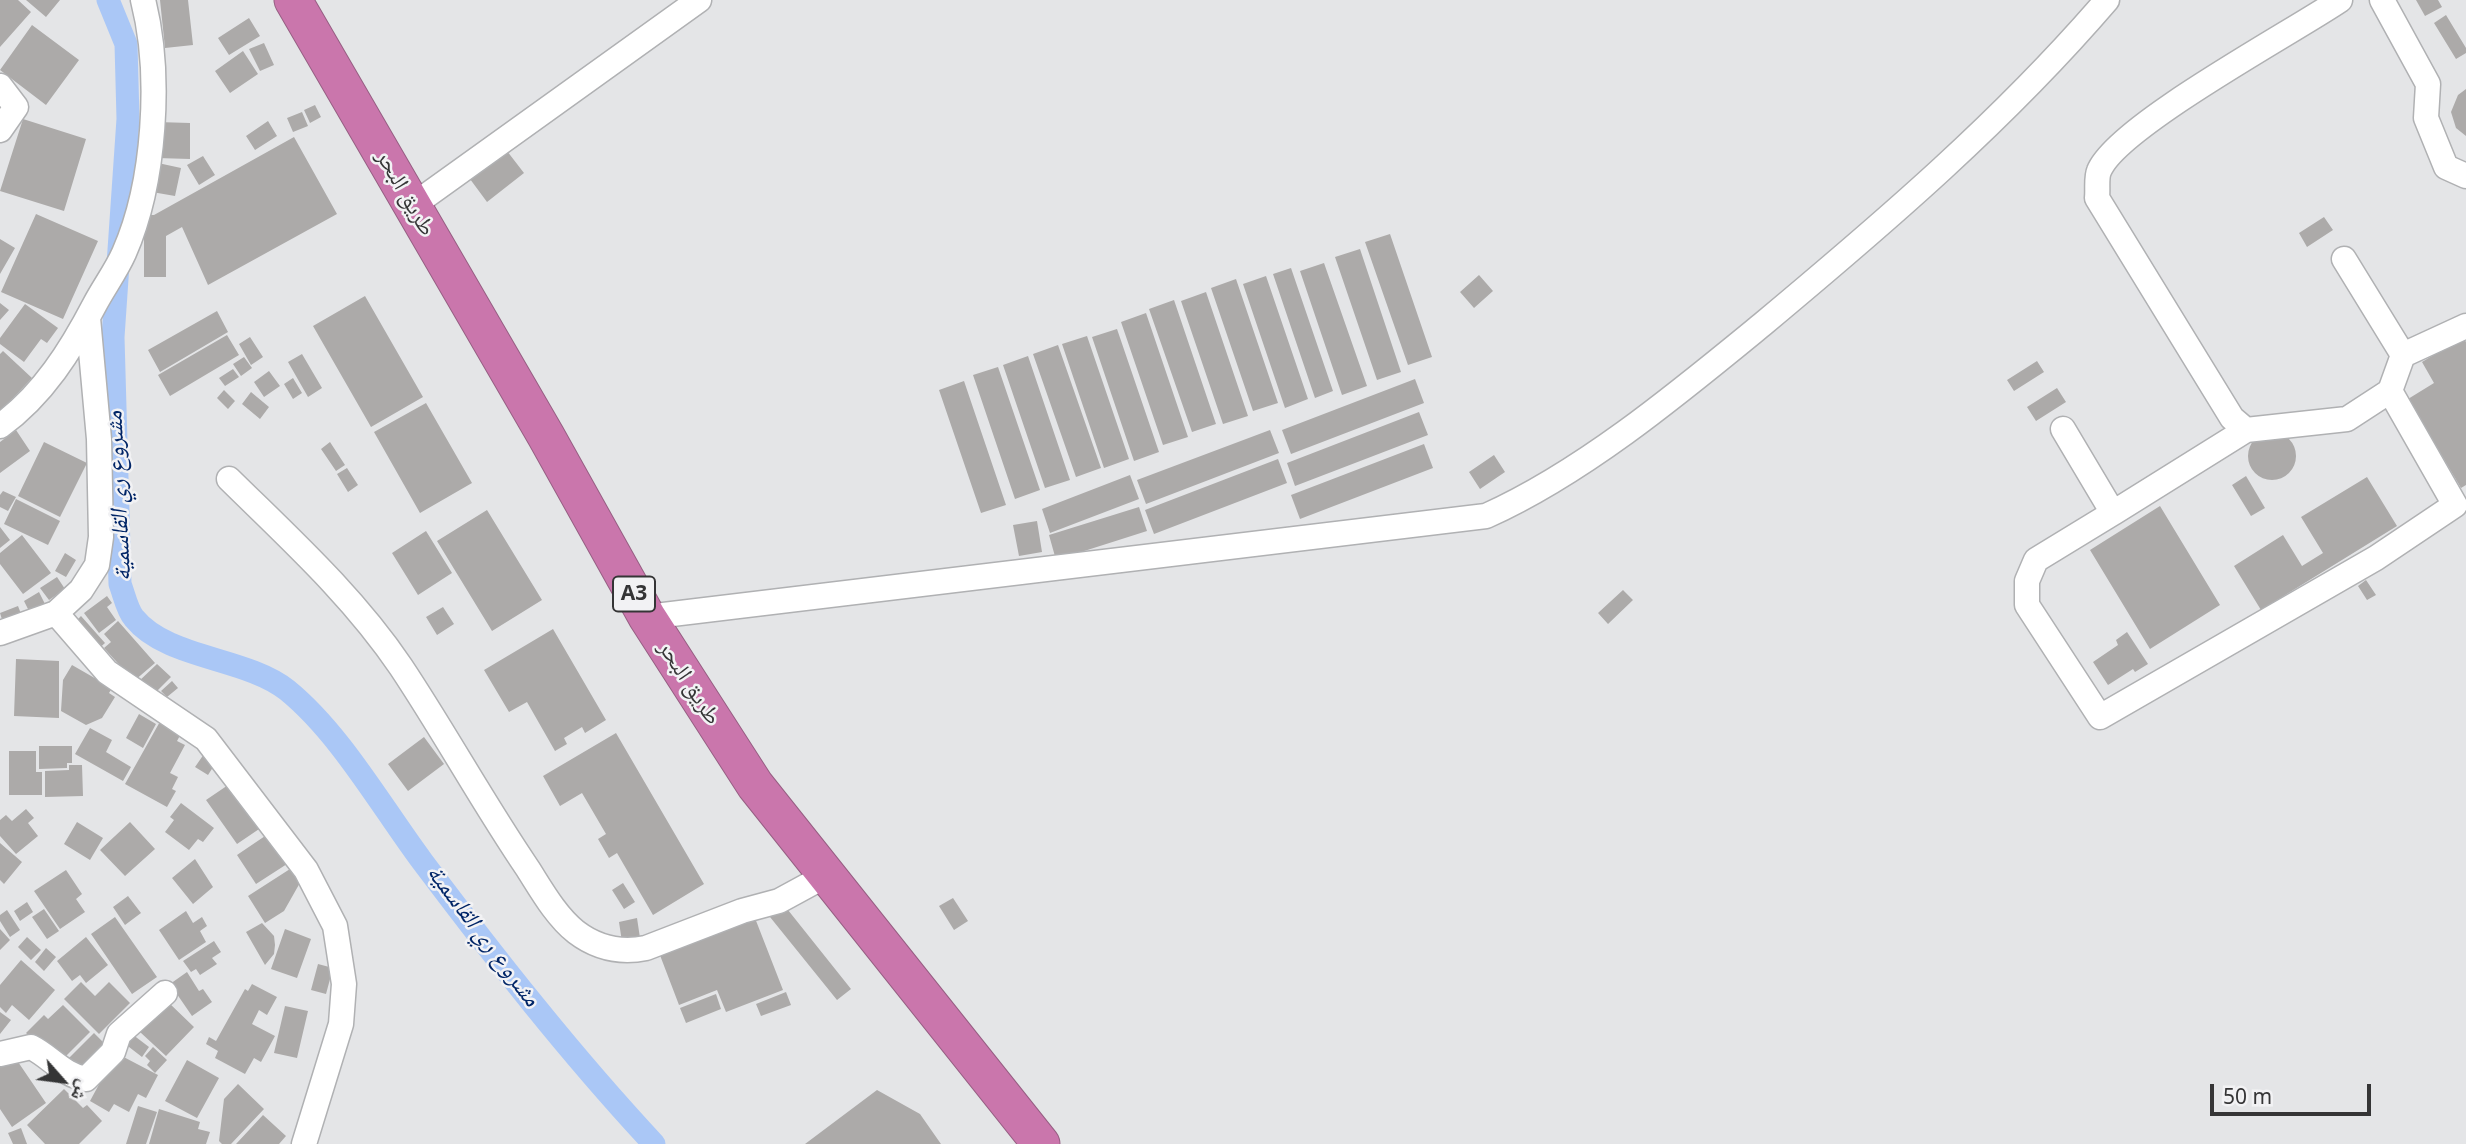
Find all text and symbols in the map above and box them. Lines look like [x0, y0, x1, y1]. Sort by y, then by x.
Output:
street label: طريق البحر [369, 145, 441, 241]
water label: مشروع ري القاسمية [100, 410, 138, 582]
road number: A3 [613, 576, 655, 612]
street label: طريق البحر [652, 636, 726, 730]
water label: مشروع ري القاسمية [420, 859, 546, 1013]
north arrow [28, 1046, 98, 1116]
scale bar [2214, 1070, 2375, 1114]
text: ش [65, 1076, 98, 1106]
text: 50 m [2223, 1082, 2272, 1110]

